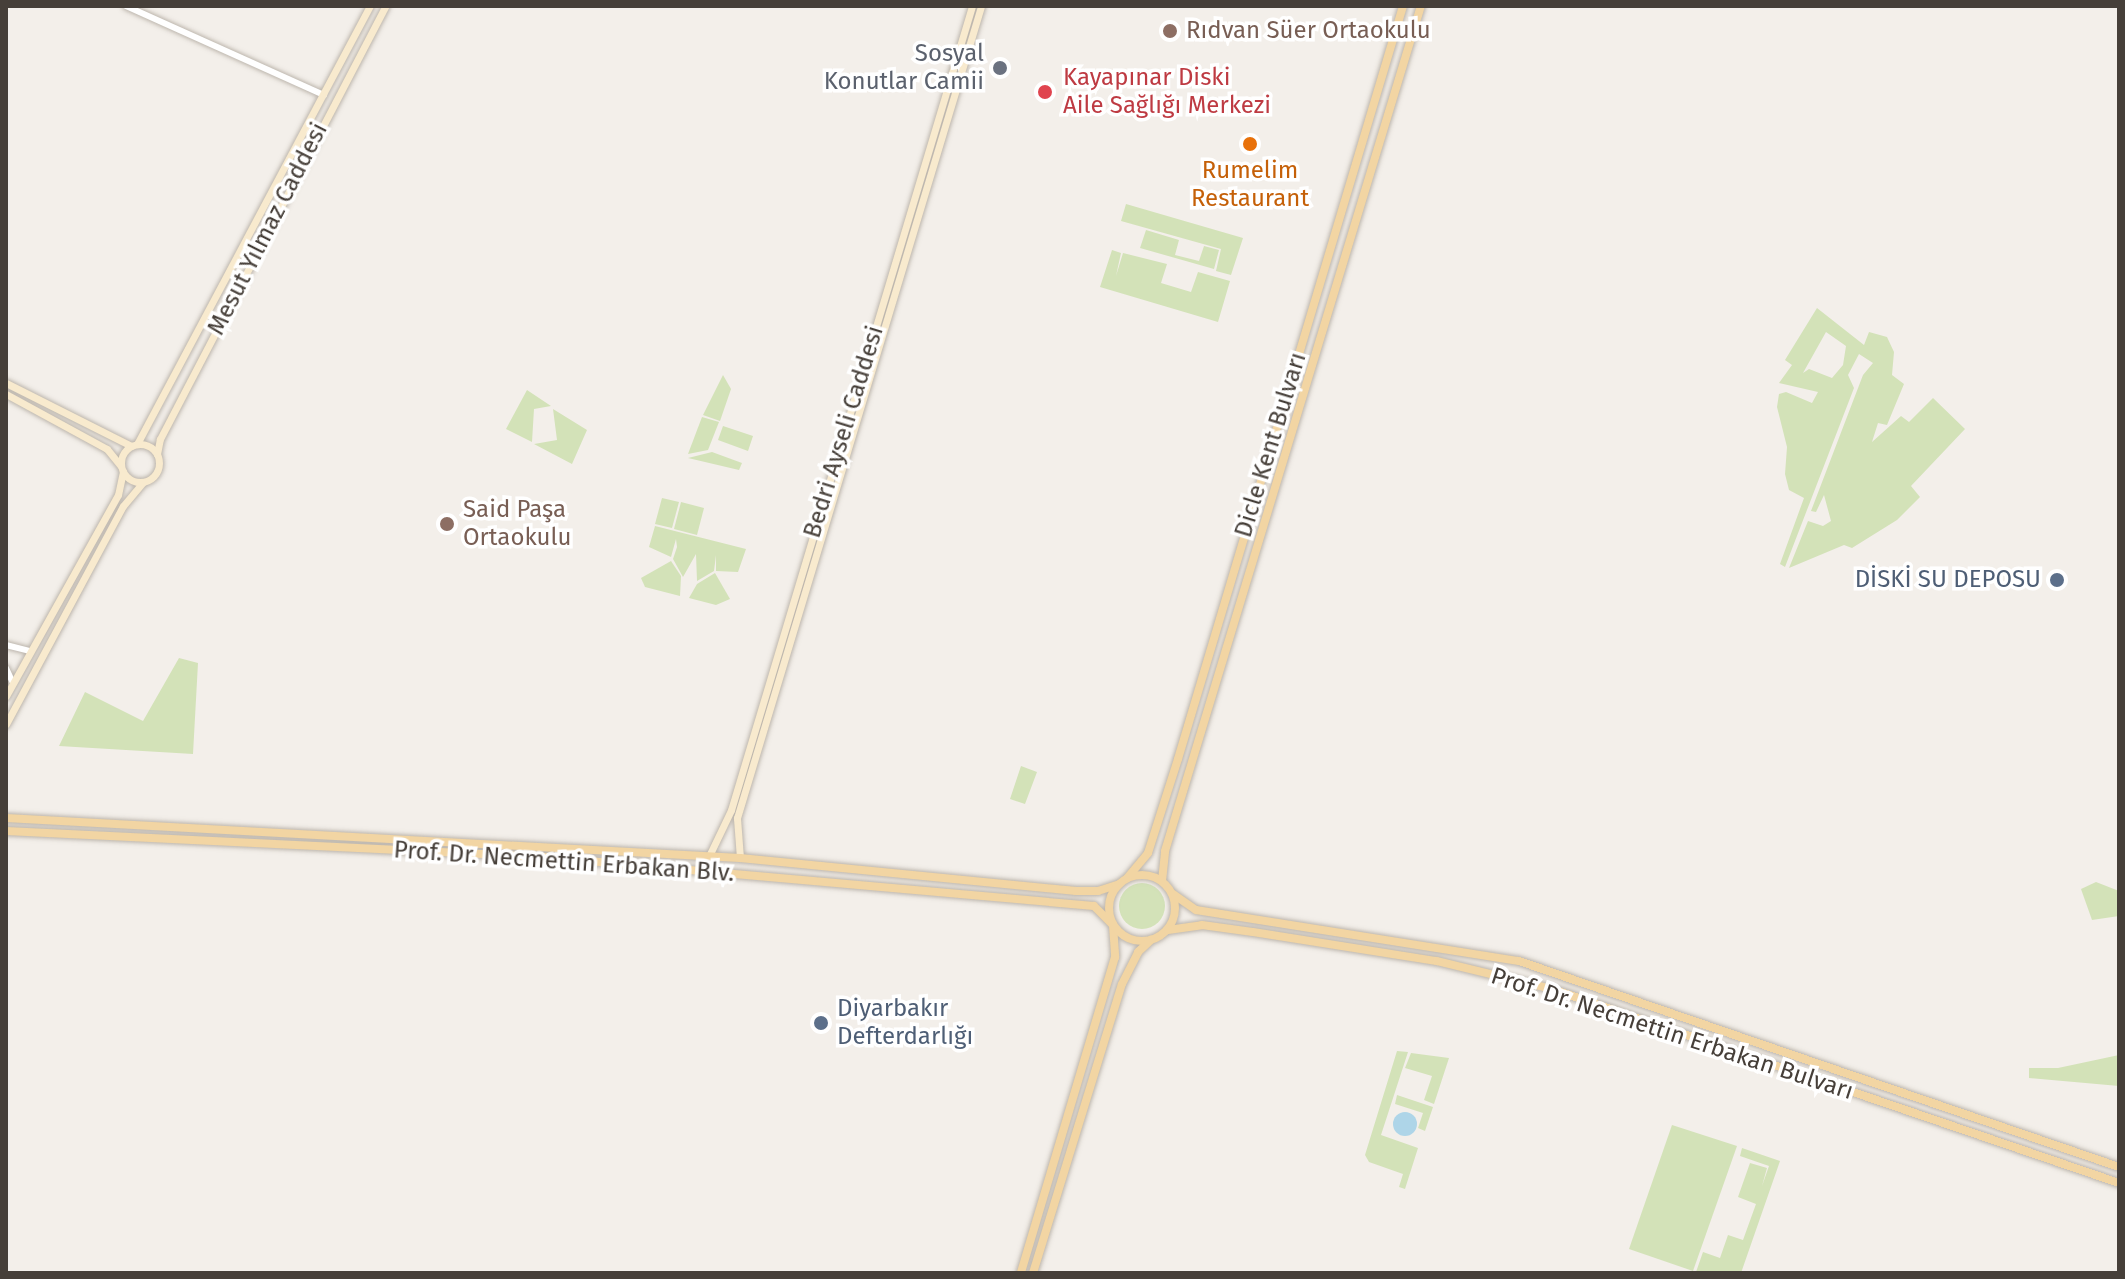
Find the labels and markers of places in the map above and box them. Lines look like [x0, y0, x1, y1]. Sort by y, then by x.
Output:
place label: Rıdvan Süer Ortaokulu [1186, 17, 1431, 45]
marker: Rıdvan Süer Ortaokulu [1161, 22, 1179, 40]
place label: Sosyal Konutlar Camii [824, 40, 984, 96]
marker: Sosyal Konutlar Camii [991, 59, 1009, 77]
place label: Kayapınar Diski Aile Sağlığı Merkezi [1063, 64, 1271, 120]
marker: Kayapınar Diski Aile Sağlığı Merkezi [1034, 81, 1056, 103]
marker: Rumelim Restaurant [1241, 135, 1259, 153]
place label: Rumelim Restaurant [1191, 157, 1309, 213]
place label: Said Paşa Ortaokulu [463, 496, 572, 552]
marker: Said Paşa Ortaokulu [438, 515, 456, 533]
place label: DİSKİ SU DEPOSU [1855, 566, 2041, 594]
marker: DİSKİ SU DEPOSU [2048, 571, 2066, 589]
place label: Diyarbakır Defterdarlığı [837, 995, 973, 1051]
marker: Diyarbakır Defterdarlığı [812, 1014, 830, 1032]

